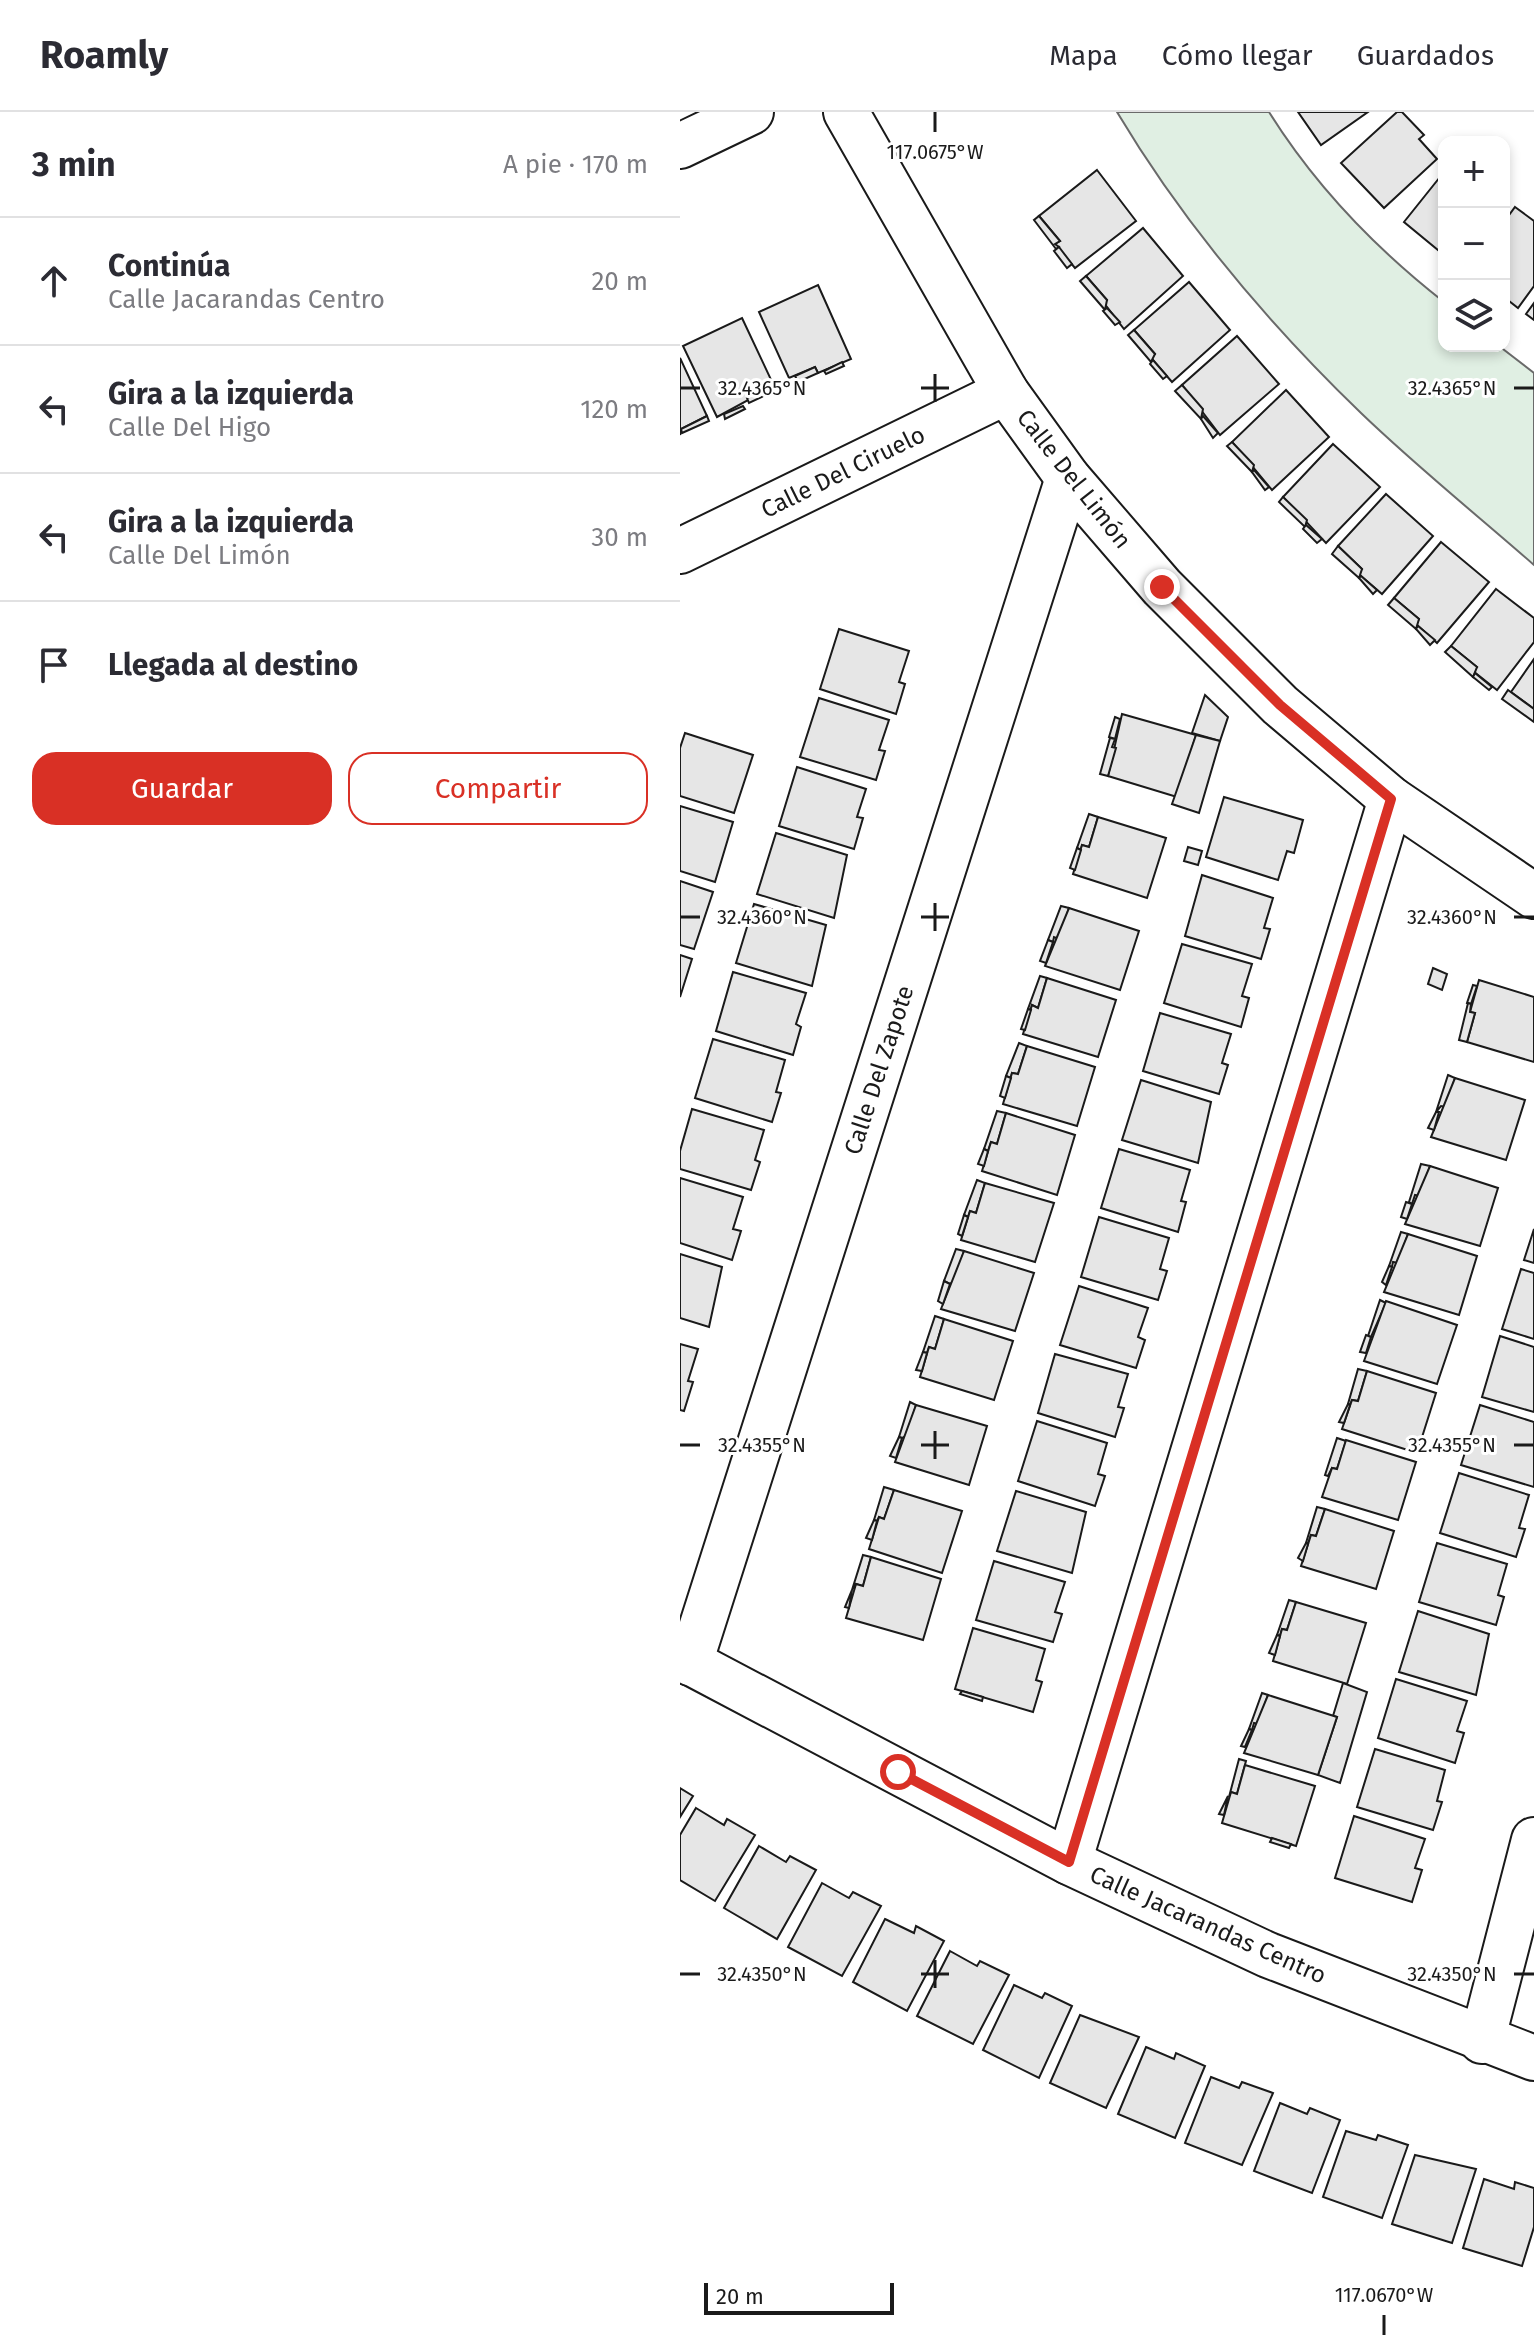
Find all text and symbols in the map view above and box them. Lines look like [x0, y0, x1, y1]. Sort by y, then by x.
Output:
text: Roamly [40, 32, 168, 78]
text: Mapa [1049, 39, 1118, 72]
text: Cómo llegar [1162, 39, 1313, 72]
text: Guardados [1357, 39, 1494, 72]
map controls [1438, 136, 1510, 352]
button: + [1438, 136, 1510, 208]
text: 117.0675°W [886, 140, 984, 164]
text: 3 min [32, 144, 116, 185]
text: A pie · 170 m [503, 149, 648, 180]
button: − [1438, 208, 1510, 280]
text: Continúa [108, 248, 230, 284]
icon: ahead [32, 259, 76, 303]
text: 20 m [591, 266, 648, 297]
button: layers [1438, 280, 1510, 352]
text: Calle Jacarandas Centro [108, 284, 385, 315]
text: Gira a la izquierda [108, 376, 354, 412]
text: 32.4365°N [718, 376, 806, 400]
text: 32.4365°N [1408, 376, 1496, 400]
icon: left [32, 387, 76, 431]
text: 120 m [580, 394, 648, 425]
street label: Calle Del Limón [1011, 404, 1137, 554]
text: Calle Del Higo [108, 412, 271, 443]
street label: Calle Del Ciruelo [757, 420, 929, 524]
text: Gira a la izquierda [108, 504, 354, 540]
icon: left [32, 515, 76, 559]
text: 30 m [591, 522, 648, 553]
text: Calle Del Limón [108, 540, 291, 571]
route end [1144, 569, 1180, 605]
icon: arrive [32, 643, 76, 687]
text: Llegada al destino [108, 647, 358, 683]
button: Guardar [32, 752, 332, 825]
button: Compartir [348, 752, 648, 825]
text: 32.4360°N [717, 905, 807, 929]
text: 32.4360°N [1407, 905, 1497, 929]
street label: Calle Del Zapote [838, 982, 920, 1158]
text: 32.4355°N [718, 1433, 806, 1457]
text: 32.4355°N [1408, 1433, 1496, 1457]
route start [880, 1754, 916, 1790]
street label: Calle Jacarandas Centro [1086, 1860, 1330, 1990]
text: 32.4350°N [717, 1962, 807, 1986]
text: 32.4350°N [1407, 1962, 1497, 1986]
scale bar [704, 2279, 894, 2315]
text: 20 m [716, 2283, 764, 2310]
text: 117.0670°W [1335, 2283, 1434, 2307]

